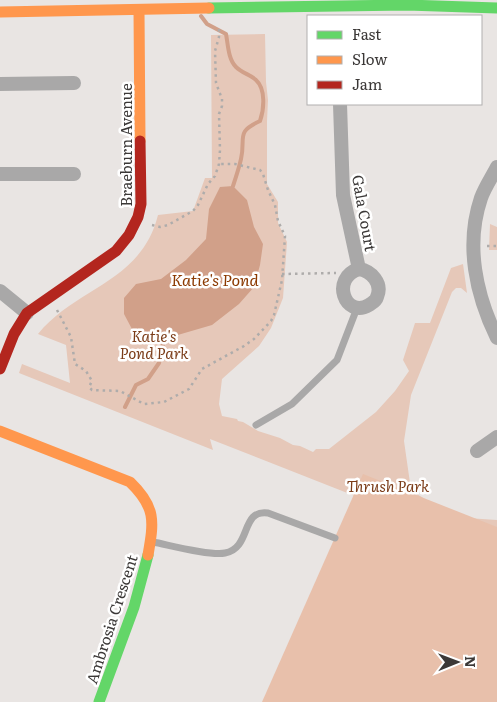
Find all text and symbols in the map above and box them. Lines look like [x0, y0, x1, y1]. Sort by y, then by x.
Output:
legend [307, 15, 482, 105]
text: Fast [352, 22, 381, 45]
text: Slow [352, 47, 387, 70]
text: Jam [352, 72, 383, 95]
street label: Braeburn Avenue [114, 83, 137, 207]
street label: Gala Court [347, 173, 383, 253]
water label: Katie's Pond [171, 267, 260, 291]
park label: Katie's Pond Park [120, 324, 189, 364]
park label: Thrush Park [347, 474, 430, 497]
street label: Ambrosia Crescent [79, 551, 143, 687]
north arrow [432, 637, 482, 687]
text: N [461, 656, 481, 668]

